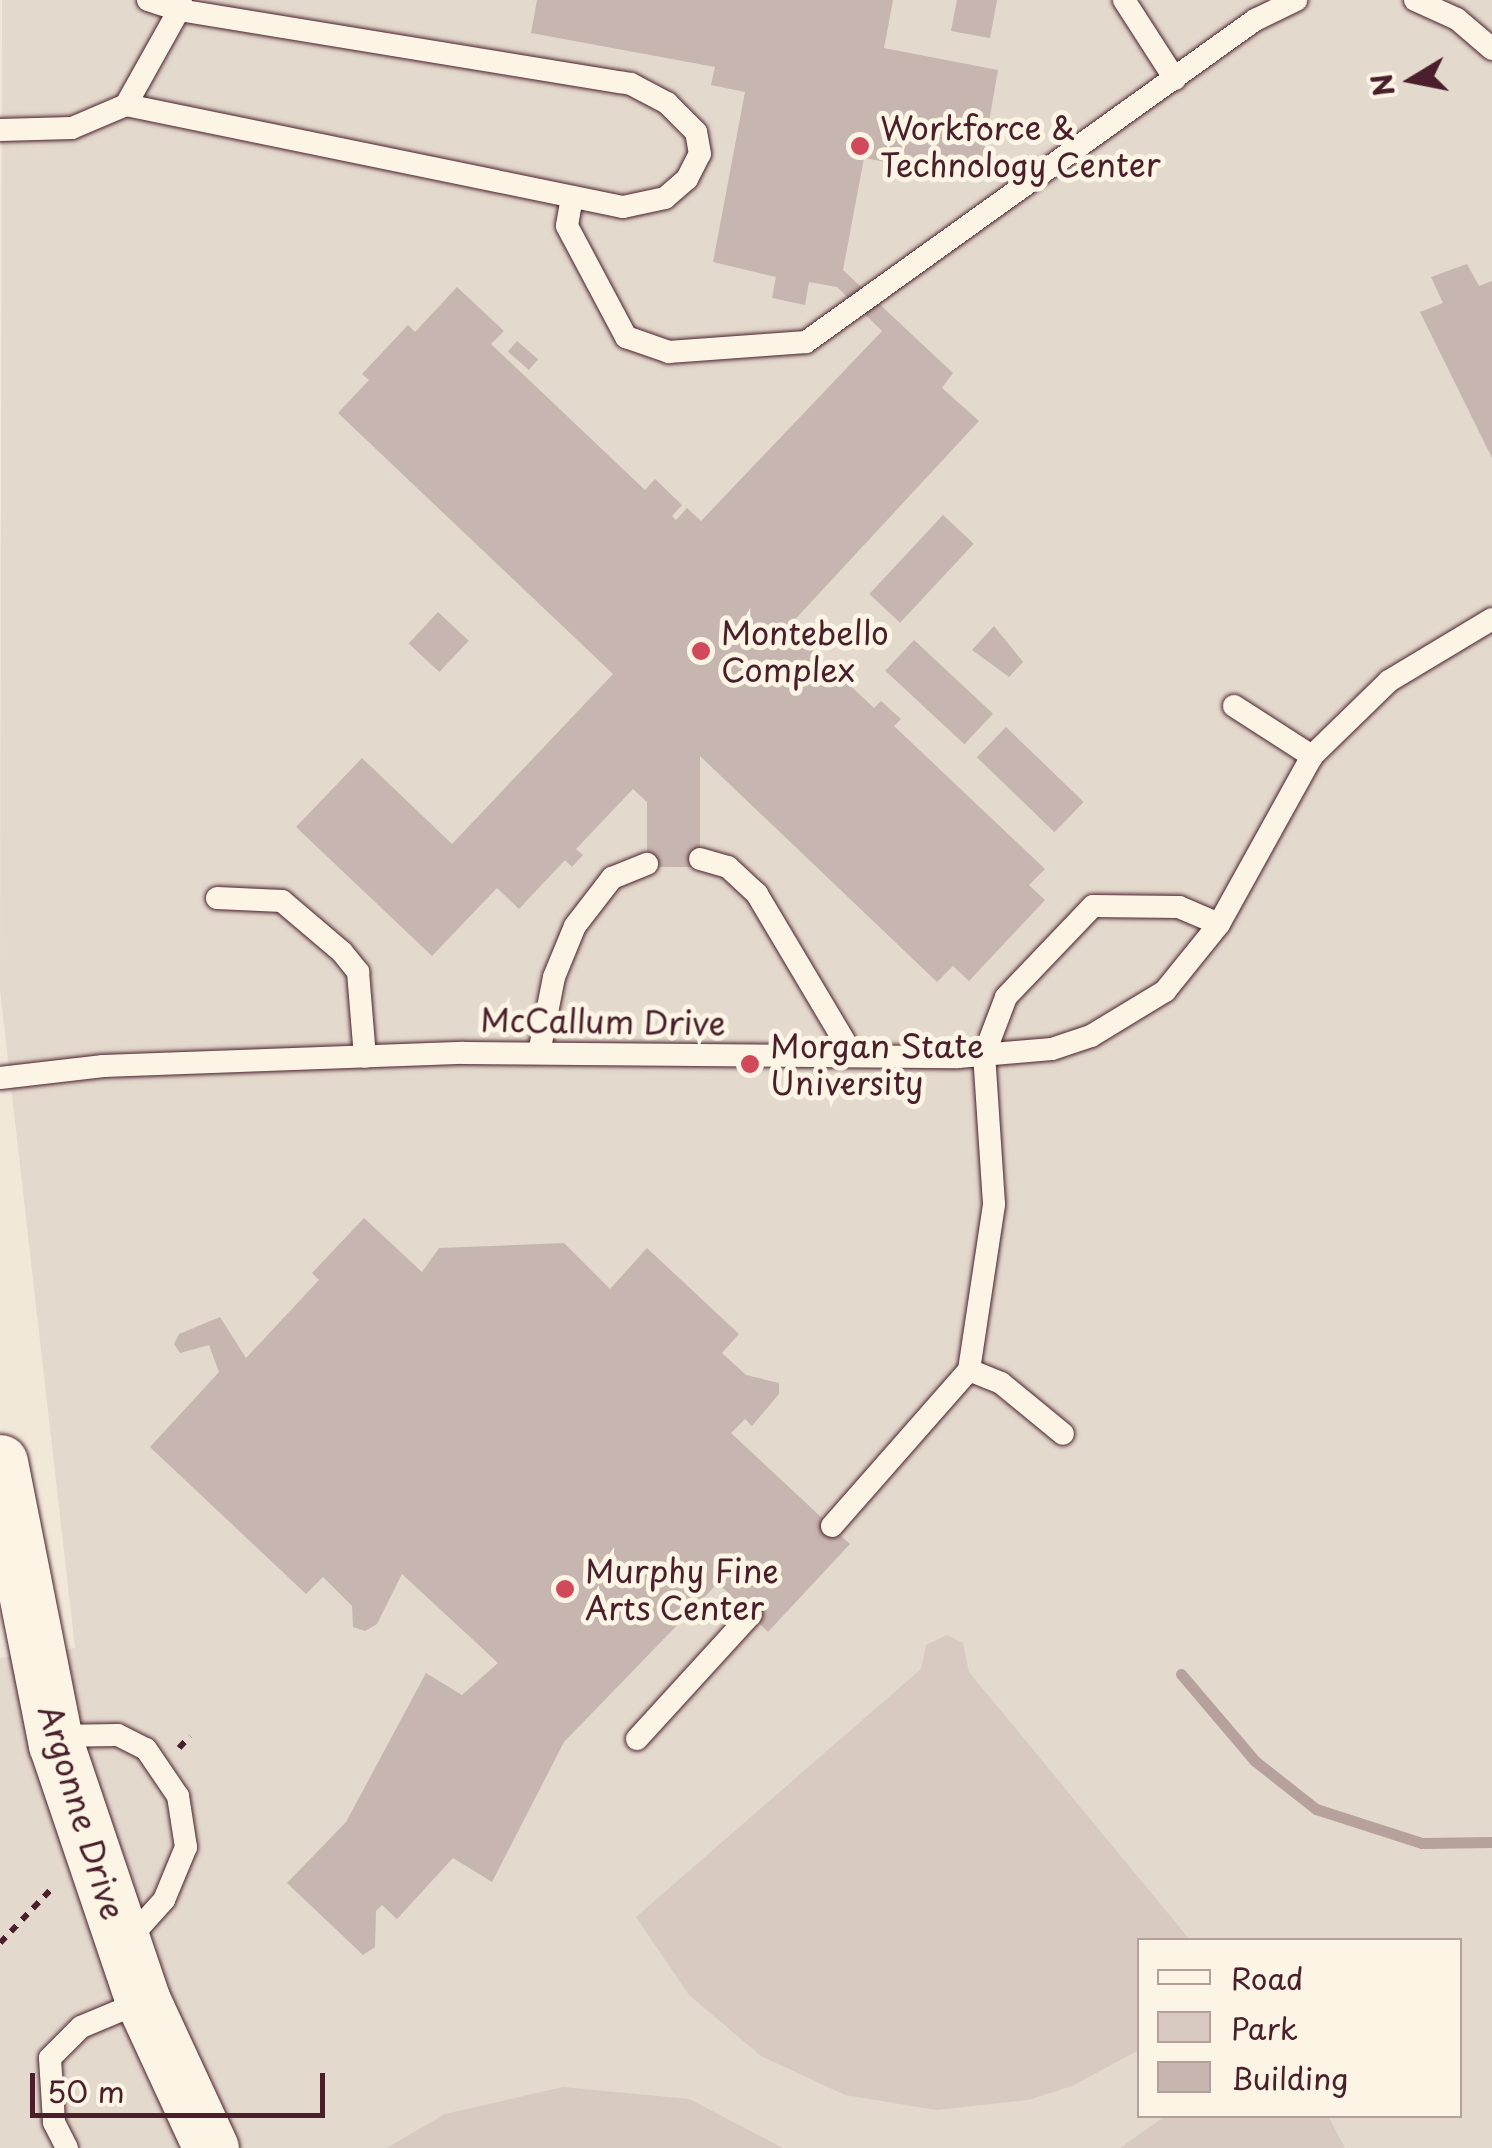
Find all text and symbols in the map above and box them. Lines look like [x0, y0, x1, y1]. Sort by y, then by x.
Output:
north arrow [1362, 30, 1462, 130]
text: N [1359, 71, 1405, 100]
place label: Workforce & Technology Center [880, 109, 1162, 184]
marker: Workforce & Technology Center [849, 135, 871, 157]
place label: Montebello Complex [721, 614, 889, 689]
marker: Montebello Complex [690, 640, 712, 662]
street label: McCallum Drive [480, 1000, 726, 1042]
place label: Morgan State University [770, 1027, 983, 1102]
marker: Morgan State University [739, 1053, 761, 1075]
place label: Murphy Fine Arts Center [585, 1552, 781, 1627]
marker: Murphy Fine Arts Center [554, 1578, 576, 1600]
street label: Argonne Drive [31, 1701, 133, 1923]
legend [1137, 1938, 1462, 2118]
text: Road [1231, 1955, 1304, 2000]
text: Park [1231, 2005, 1298, 2050]
scale bar [35, 2053, 330, 2115]
text: Building [1231, 2055, 1348, 2100]
text: 50 m [47, 2068, 125, 2113]

